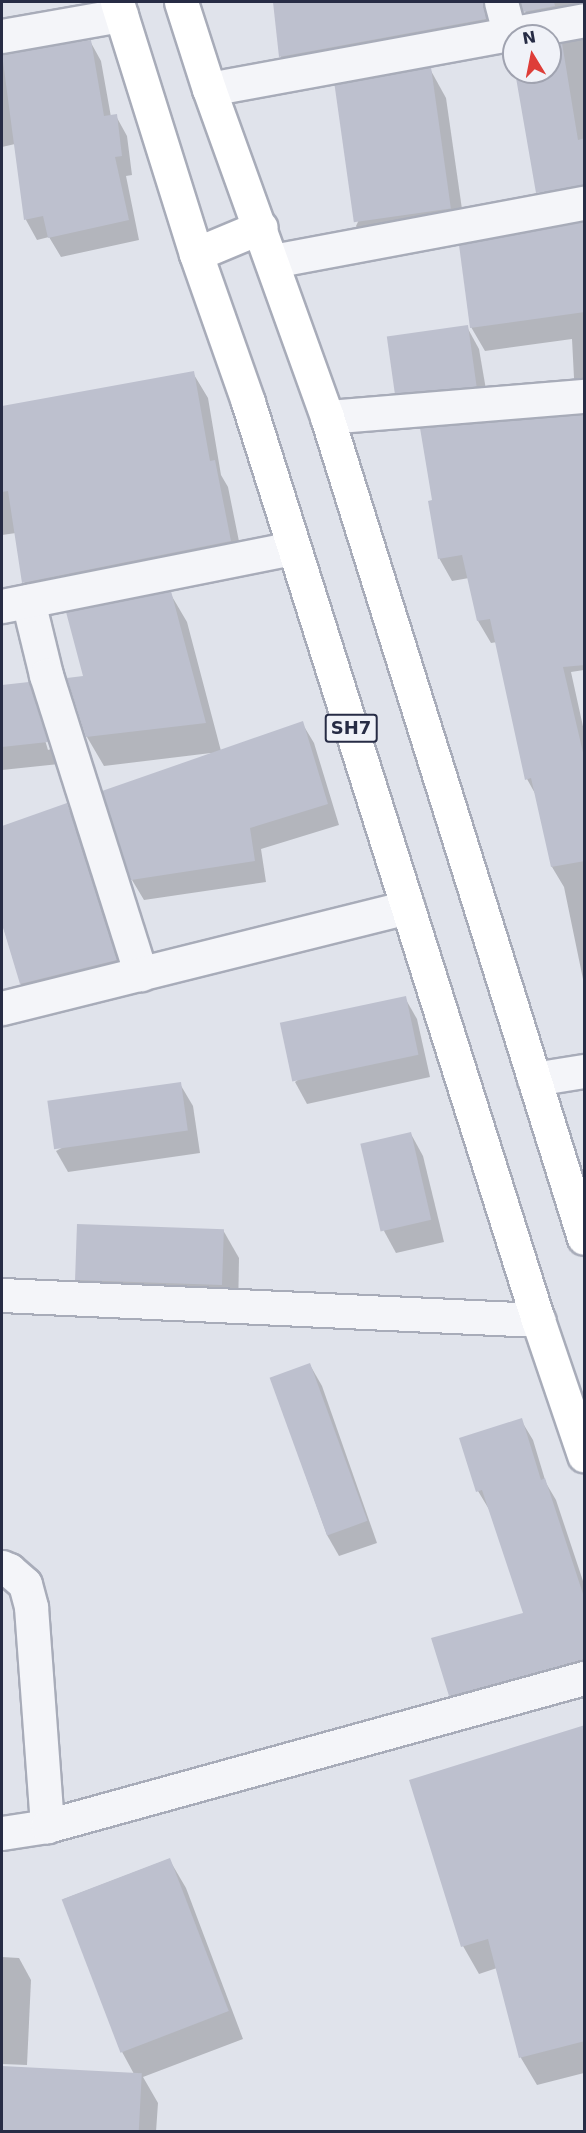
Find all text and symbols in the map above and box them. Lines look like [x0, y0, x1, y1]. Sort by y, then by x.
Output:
north arrow [502, 24, 562, 84]
text: N [521, 27, 537, 48]
road number: SH7 [324, 713, 378, 743]

